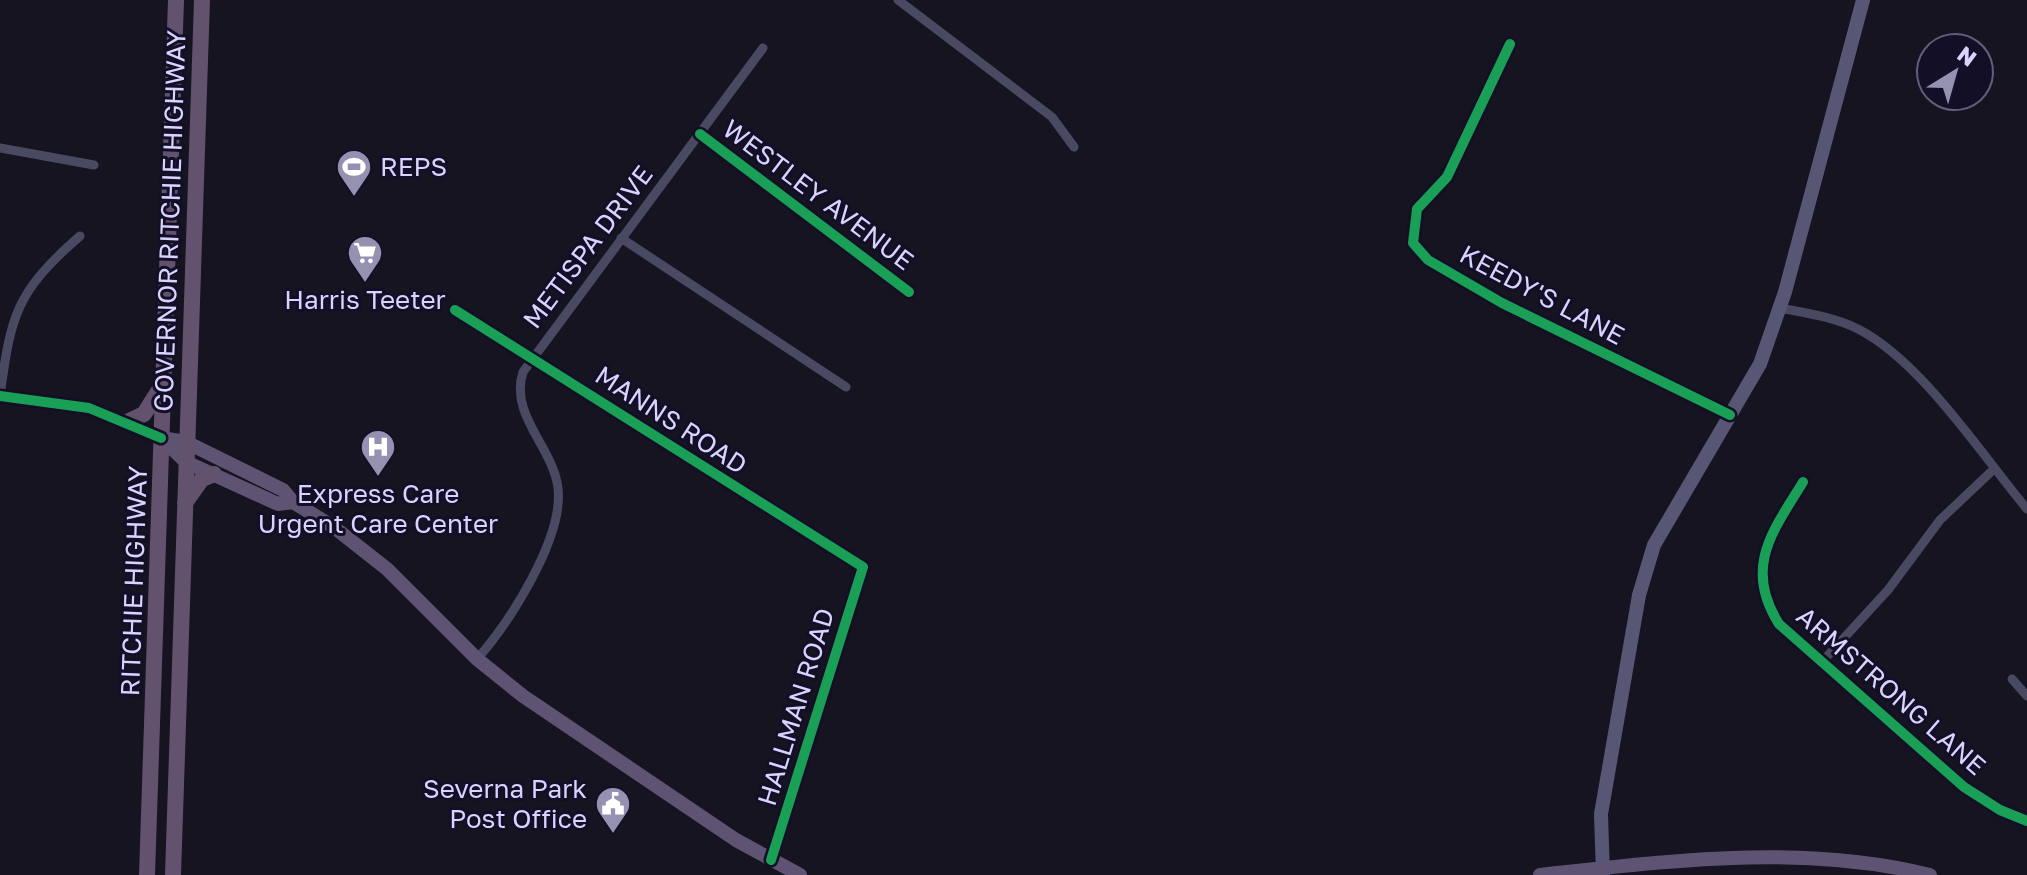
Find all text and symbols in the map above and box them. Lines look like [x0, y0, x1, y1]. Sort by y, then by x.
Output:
street label: GOVERNOR RITCHIE HIGHWAY [147, 29, 192, 412]
north arrow [1915, 32, 1995, 112]
text: N [1953, 40, 1982, 71]
street label: WESTLEY AVENUE [717, 113, 920, 276]
sports icon: REPS [335, 148, 373, 198]
place label: REPS [380, 151, 447, 182]
street label: METISPA DRIVE [516, 159, 659, 334]
supermarket icon: Harris Teeter [346, 234, 384, 284]
street label: KEEDY'S LANE [1455, 238, 1630, 351]
place label: Harris Teeter [284, 284, 446, 315]
street label: MANNS ROAD [590, 359, 753, 480]
hospital icon: Express Care Urgent Care Center [359, 428, 397, 478]
street label: RITCHIE HIGHWAY [114, 465, 153, 697]
place label: Express Care Urgent Care Center [258, 478, 498, 539]
street label: ARMSTRONG LANE [1791, 600, 1992, 781]
street label: HALLMAN ROAD [751, 604, 840, 809]
place label: Severna Park Post Office [423, 773, 587, 834]
public building icon: Severna Park Post Office [594, 785, 632, 835]

